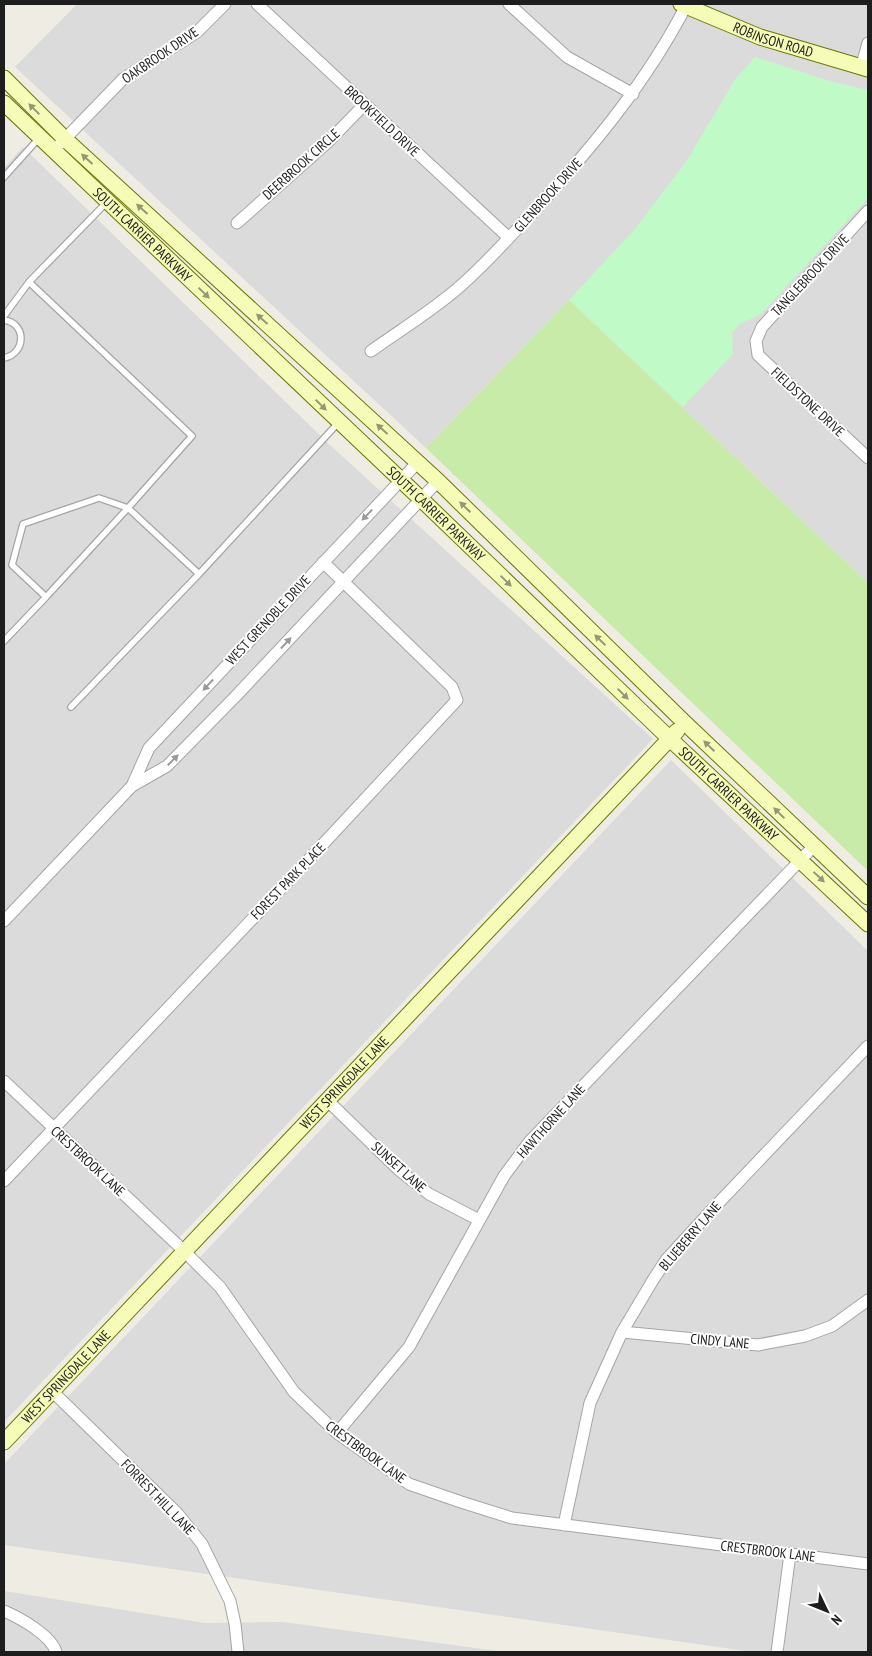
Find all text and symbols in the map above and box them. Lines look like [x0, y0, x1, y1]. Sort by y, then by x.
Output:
street label: ROBINSON ROAD [730, 18, 815, 61]
street label: OAKBROOK DRIVE [118, 23, 202, 87]
street label: BROOKFIELD DRIVE [341, 82, 423, 160]
one-way arrow [29, 103, 41, 115]
street label: DEERBROOK CIRCLE [259, 124, 343, 204]
one-way arrow [81, 153, 93, 165]
street label: GLENBROOK DRIVE [510, 154, 586, 236]
street label: SOUTH CARRIER PARKWAY [89, 183, 196, 286]
one-way arrow [136, 203, 148, 215]
street label: TANGLEBROOK DRIVE [767, 230, 853, 320]
one-way arrow [197, 287, 209, 299]
one-way arrow [256, 313, 268, 325]
street label: FIELDSTONE DRIVE [767, 363, 849, 441]
one-way arrow [315, 399, 327, 411]
one-way arrow [376, 423, 388, 435]
street label: SOUTH CARRIER PARKWAY [383, 462, 490, 565]
one-way arrow [460, 502, 472, 514]
one-way arrow [361, 509, 373, 521]
street label: WEST GRENOBLE DRIVE [222, 571, 314, 669]
one-way arrow [500, 575, 512, 587]
one-way arrow [594, 634, 606, 646]
one-way arrow [280, 638, 292, 650]
one-way arrow [202, 678, 214, 690]
one-way arrow [617, 688, 629, 700]
one-way arrow [704, 740, 716, 752]
street label: SOUTH CARRIER PARKWAY [675, 743, 783, 845]
one-way arrow [166, 754, 178, 766]
one-way arrow [773, 807, 785, 819]
street label: FOREST PARK PLACE [247, 839, 329, 923]
one-way arrow [812, 871, 824, 883]
street label: WEST SPRINGDALE LANE [296, 1032, 393, 1133]
street label: HAWTHORNE LANE [513, 1080, 589, 1162]
street label: CRESTBROOK LANE [47, 1122, 129, 1200]
street label: SUNSET LANE [368, 1138, 430, 1196]
street label: BLUEBERRY LANE [655, 1198, 725, 1274]
street label: WEST SPRINGDALE LANE [18, 1326, 114, 1427]
street label: CINDY LANE [690, 1329, 750, 1353]
street label: CRESTBROOK LANE [322, 1417, 410, 1487]
street label: FORREST HILL LANE [117, 1455, 199, 1539]
street label: CRESTBROOK LANE [720, 1536, 816, 1566]
north arrow [802, 1586, 852, 1636]
text: N [827, 1611, 846, 1629]

